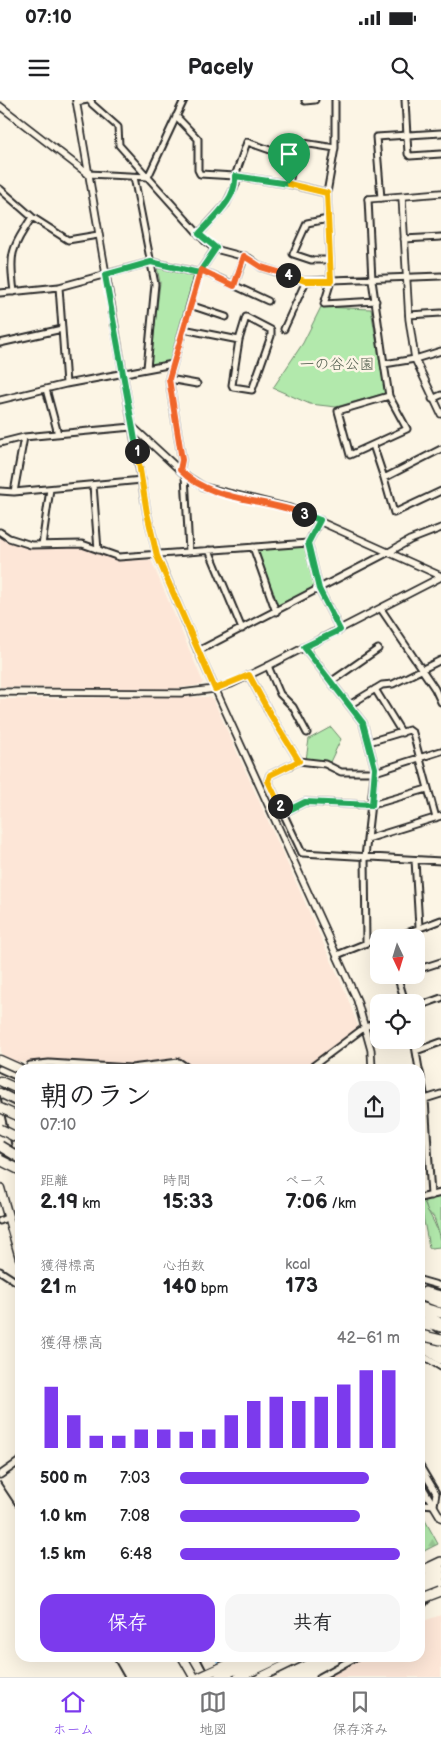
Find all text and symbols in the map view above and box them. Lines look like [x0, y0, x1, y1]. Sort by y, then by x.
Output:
text: 07:10 [25, 6, 72, 29]
icon: menu [25, 54, 53, 82]
text: Pacely [188, 54, 253, 81]
icon: search [388, 54, 416, 82]
pin [268, 133, 310, 184]
icon: arrive [275, 140, 303, 168]
pin: 4 [276, 262, 300, 288]
text: 4 [284, 267, 293, 284]
park label: 一の谷公園 [299, 355, 375, 374]
pin: 1 [124, 438, 150, 464]
text: 1 [135, 443, 140, 460]
pin: 3 [292, 502, 316, 526]
text: 3 [300, 506, 309, 523]
pin: 2 [268, 794, 292, 818]
text: 2 [276, 798, 285, 815]
north arrow [370, 929, 425, 984]
map controls [370, 929, 425, 1049]
button: locate [370, 994, 425, 1049]
text: 朝のラン [40, 1080, 152, 1113]
button: share [348, 1081, 400, 1133]
text: 07:10 [40, 1116, 76, 1135]
text: 距離 [40, 1172, 68, 1189]
text: 時間 [163, 1172, 191, 1189]
text: ペース [285, 1172, 327, 1189]
text: 2.19 [40, 1189, 78, 1214]
text: 15:33 [163, 1189, 213, 1214]
text: 7:06 [285, 1189, 328, 1214]
text: km [78, 1195, 101, 1212]
text: /km [328, 1195, 356, 1212]
text: kcal [285, 1256, 310, 1273]
text: 獲得標高 [40, 1257, 96, 1274]
text: 心拍数 [163, 1257, 205, 1274]
text: 173 [285, 1273, 318, 1298]
text: 21 [40, 1274, 61, 1299]
text: 140 [163, 1274, 197, 1299]
text: m [61, 1280, 76, 1297]
text: bpm [197, 1280, 228, 1297]
text: 42–61 m [337, 1329, 400, 1348]
text: 獲得標高 [40, 1334, 104, 1353]
text: 500 m [40, 1469, 87, 1488]
text: 7:03 [120, 1469, 150, 1488]
text: 1.0 km [40, 1507, 87, 1526]
text: 7:08 [120, 1507, 150, 1526]
text: 1.5 km [40, 1545, 86, 1564]
text: 6:48 [120, 1545, 152, 1564]
button: 保存 [40, 1594, 215, 1652]
button: 共有 [225, 1594, 400, 1652]
tab: ホーム [53, 1688, 94, 1738]
tab: 地図 [199, 1688, 227, 1738]
tab: 保存済み [332, 1688, 388, 1738]

